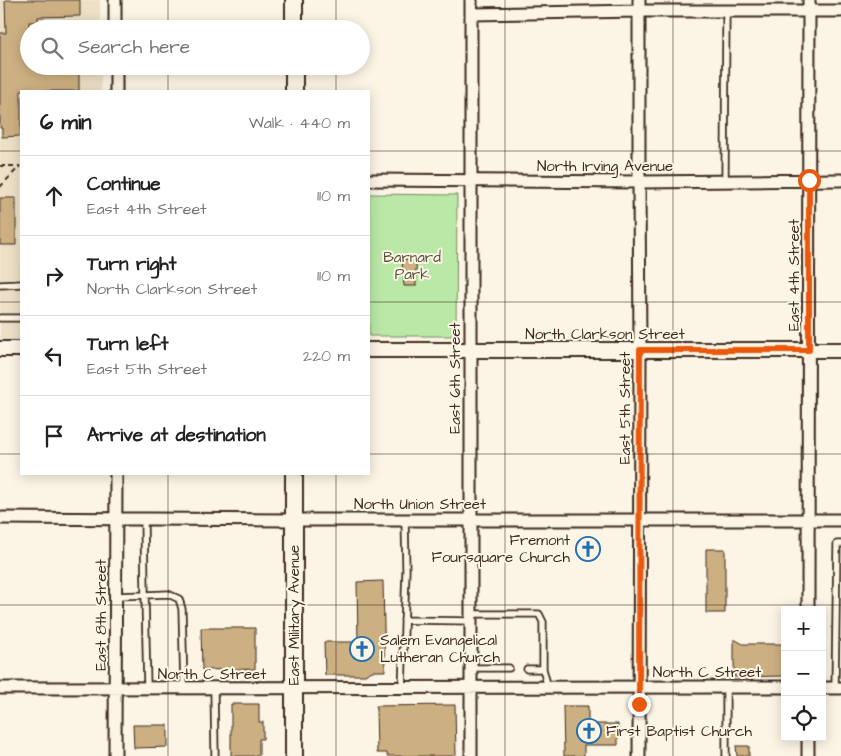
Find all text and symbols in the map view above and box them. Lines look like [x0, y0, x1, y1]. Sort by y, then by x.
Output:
search box [20, 20, 370, 75]
icon: search [38, 34, 66, 62]
text: Search here [78, 34, 190, 61]
text: 6 min [40, 108, 92, 137]
text: Walk · 440 m [249, 112, 350, 134]
street label: North Irving Avenue [537, 156, 673, 178]
route start [798, 169, 821, 192]
text: Continue [87, 171, 161, 198]
icon: ahead [40, 182, 68, 210]
text: 110 m [317, 185, 350, 207]
text: East 4th Street [87, 198, 207, 220]
street label: East 4th Street [784, 219, 805, 331]
park label: Barnard Park [383, 247, 441, 285]
text: Turn right [87, 251, 176, 278]
icon: right [40, 262, 68, 290]
text: 110 m [317, 265, 350, 287]
text: North Clarkson Street [87, 278, 257, 300]
street label: East 6th Street [445, 322, 466, 434]
street label: North Clarkson Street [525, 324, 685, 345]
text: Turn left [87, 331, 168, 358]
icon: left [40, 342, 68, 370]
text: 220 m [303, 345, 350, 367]
street label: East 5th Street [615, 352, 636, 464]
text: East 5th Street [87, 358, 207, 380]
icon: arrive [40, 422, 68, 450]
text: Arrive at destination [87, 422, 266, 449]
street label: North Union Street [354, 494, 486, 515]
place label: Fremont Foursquare Church [432, 530, 571, 568]
church icon: Fremont Foursquare Church [575, 536, 601, 562]
street label: East Military Avenue [284, 545, 306, 685]
street label: East 8th Street [91, 559, 112, 671]
map controls [781, 606, 826, 741]
button: + [781, 606, 826, 651]
place label: Salem Evangelical Lutheran Church [380, 630, 500, 668]
church icon: Salem Evangelical Lutheran Church [349, 636, 375, 662]
button: − [781, 651, 826, 696]
street label: North C Street [653, 662, 761, 683]
street label: North C Street [158, 664, 266, 685]
route end [628, 693, 651, 716]
button: locate [781, 696, 826, 741]
church icon: First Baptist Church [576, 718, 602, 744]
place label: First Baptist Church [606, 721, 753, 742]

